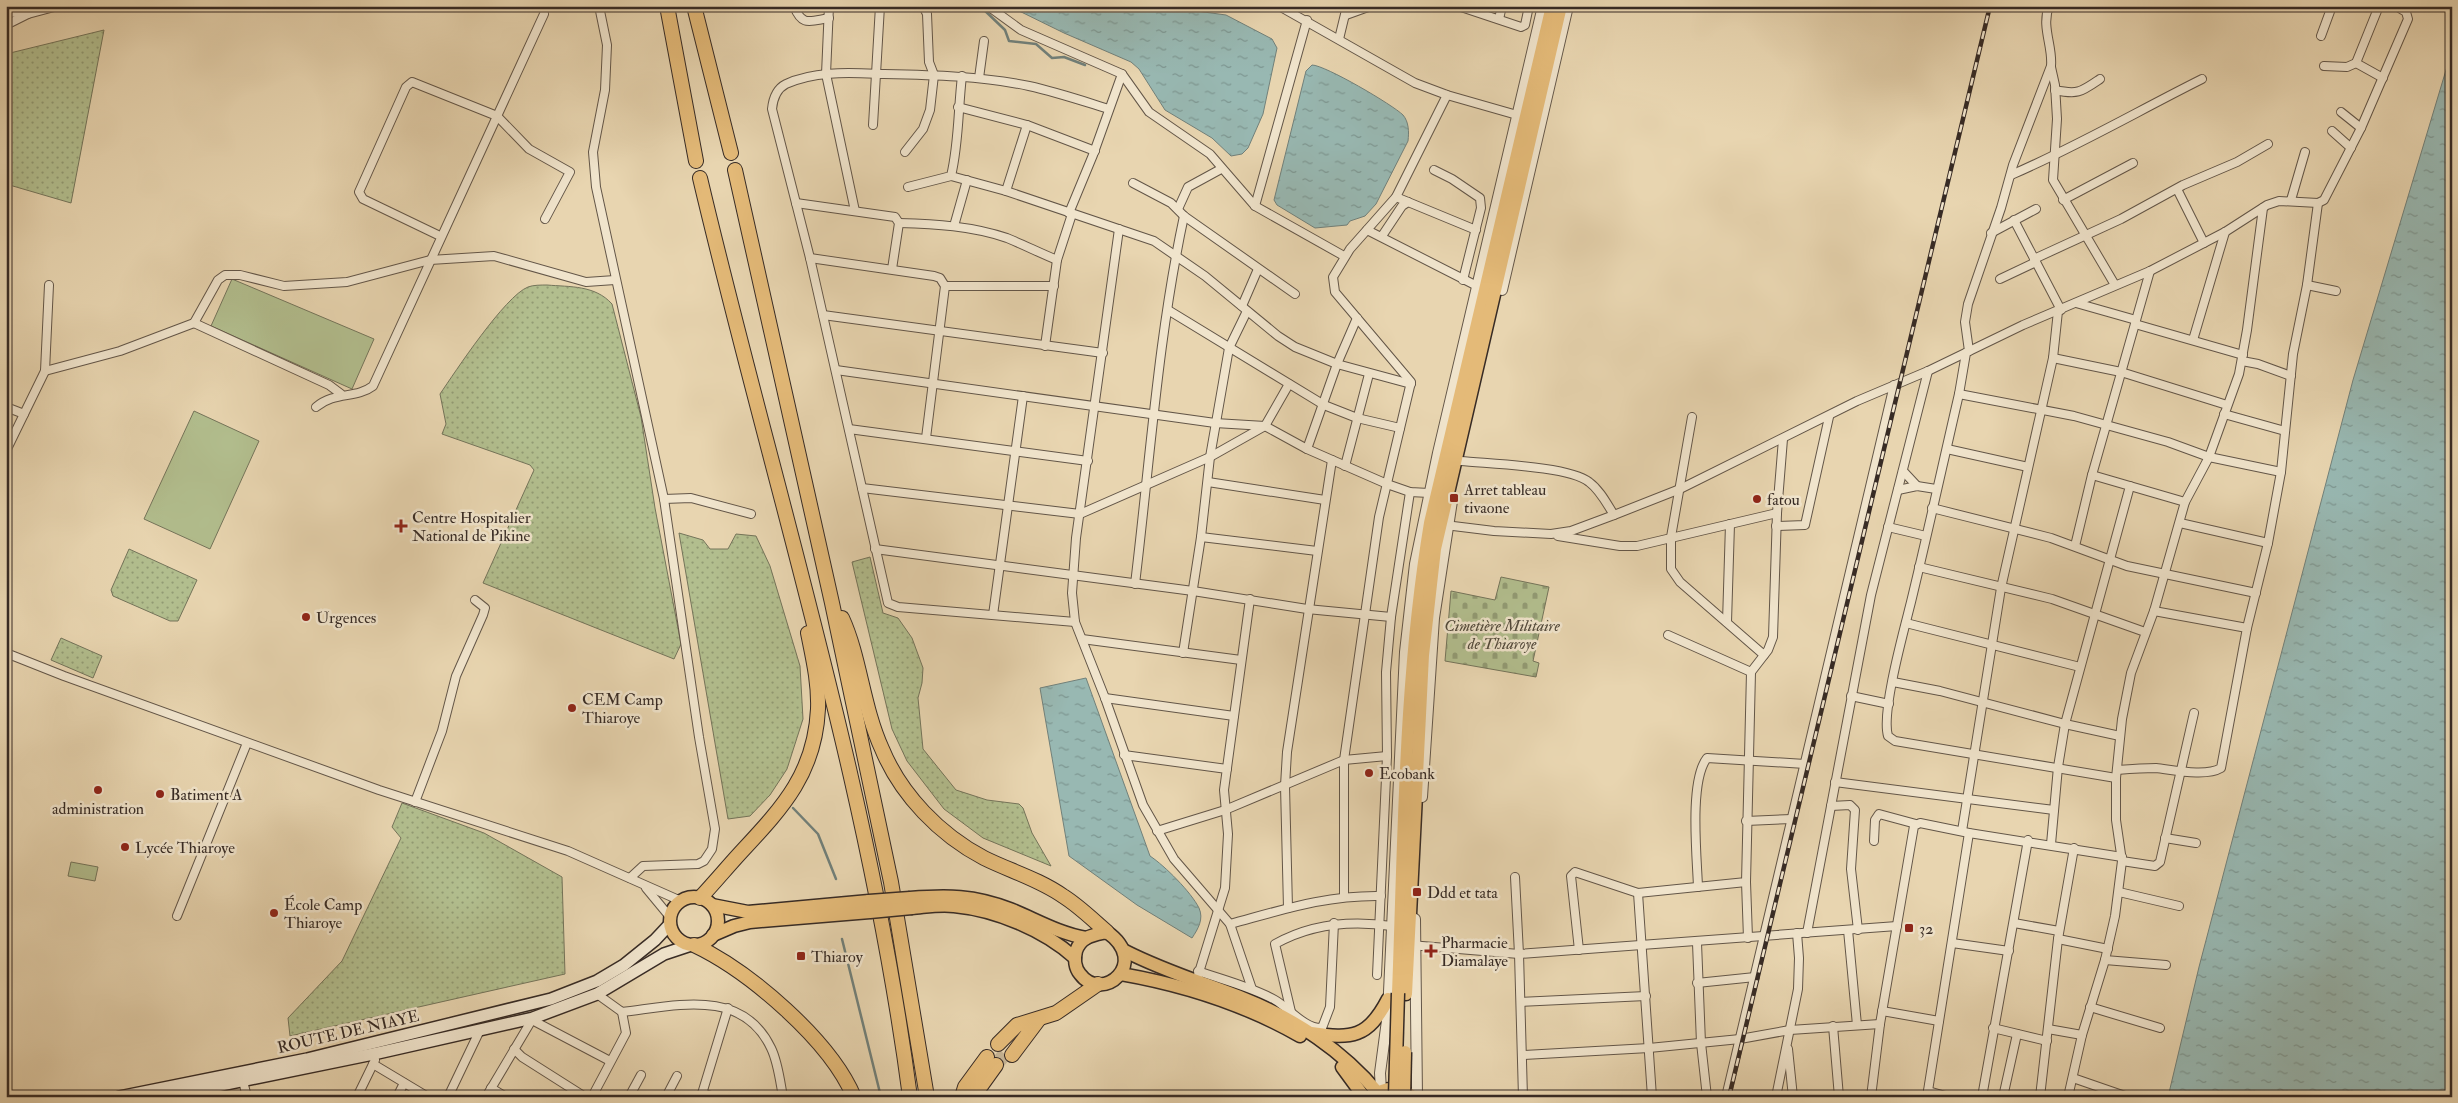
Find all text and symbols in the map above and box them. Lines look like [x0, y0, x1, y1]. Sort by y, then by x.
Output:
place label: Arret tableau tivaone [1463, 480, 1546, 518]
place label: fatou [1767, 490, 1800, 510]
marker: Arret tableau tivaone [1448, 492, 1460, 504]
marker: fatou [1751, 493, 1763, 505]
place label: Centre Hospitalier National de Pikine [412, 508, 531, 546]
marker: Centre Hospitalier National de Pikine [394, 519, 408, 533]
place label: Urgences [316, 608, 376, 628]
marker: Urgences [300, 611, 312, 623]
park label: Cimetière Militaire de Thiaroye [1444, 616, 1560, 654]
place label: CEM Camp Thiaroye [582, 690, 663, 728]
marker: CEM Camp Thiaroye [566, 702, 578, 714]
place label: Ecobank [1379, 764, 1435, 784]
marker: Ecobank [1363, 767, 1375, 779]
marker: administration [92, 784, 104, 796]
place label: Batiment A [170, 785, 242, 805]
marker: Batiment A [154, 788, 166, 800]
place label: administration [52, 799, 144, 819]
place label: Lycée Thiaroye [135, 838, 235, 858]
marker: Lycée Thiaroye [119, 841, 131, 853]
place label: Ddd et tata [1427, 883, 1498, 903]
marker: Ddd et tata [1411, 886, 1423, 898]
place label: École Camp Thiaroye [284, 894, 362, 933]
marker: École Camp Thiaroye [268, 907, 280, 919]
place label: 32 [1919, 919, 1933, 939]
marker: 32 [1903, 922, 1915, 934]
place label: Pharmacie Diamalaye [1441, 933, 1508, 971]
marker: Pharmacie Diamalaye [1425, 945, 1437, 957]
place label: Thiaroy [811, 947, 864, 967]
marker: Thiaroy [795, 950, 807, 962]
street label: ROUTE DE NIAYE [275, 1006, 421, 1058]

